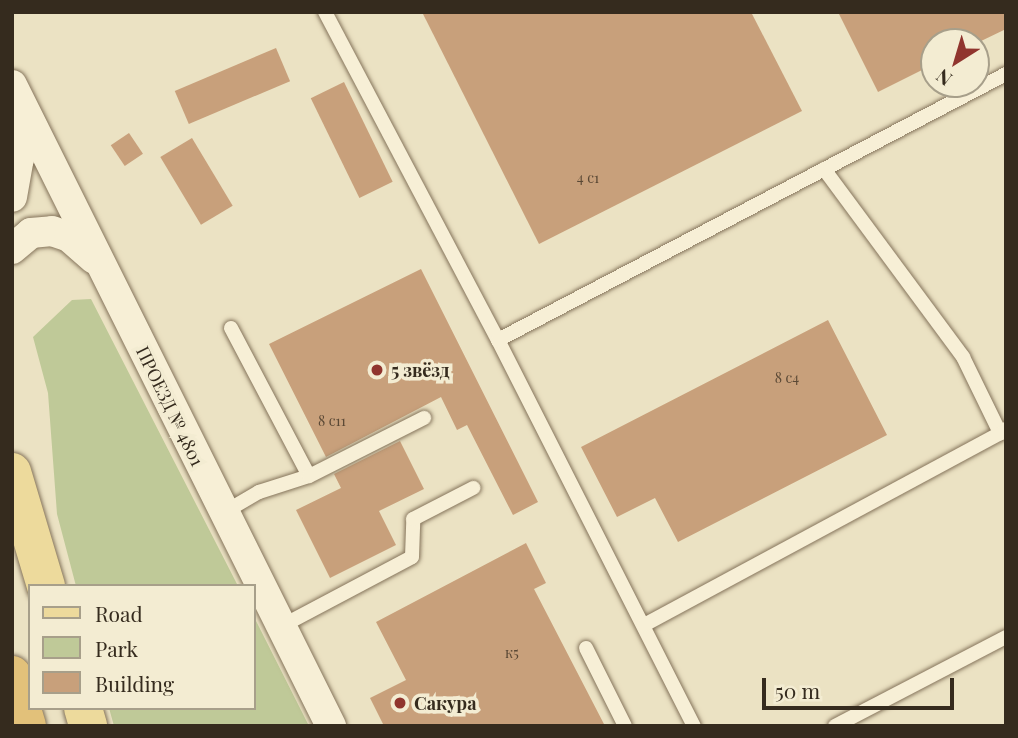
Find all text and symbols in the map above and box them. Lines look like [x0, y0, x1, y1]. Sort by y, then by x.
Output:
north arrow [920, 28, 990, 98]
text: N [930, 64, 957, 93]
house number: 4 с1 [577, 170, 599, 186]
street label: ПРОЕЗД № 4801 [132, 342, 208, 470]
place label: 5 звёзд [391, 359, 450, 381]
marker: 5 звёзд [369, 362, 385, 378]
house number: 8 с4 [775, 370, 799, 386]
house number: 8 с11 [318, 413, 346, 429]
legend [28, 584, 256, 710]
text: Road [95, 599, 143, 627]
text: Park [95, 634, 138, 662]
house number: к5 [505, 645, 519, 661]
scale bar [766, 664, 958, 708]
text: Building [95, 669, 174, 697]
text: 50 m [775, 676, 820, 704]
place label: Сакура [414, 692, 476, 714]
marker: Сакура [392, 695, 408, 711]

